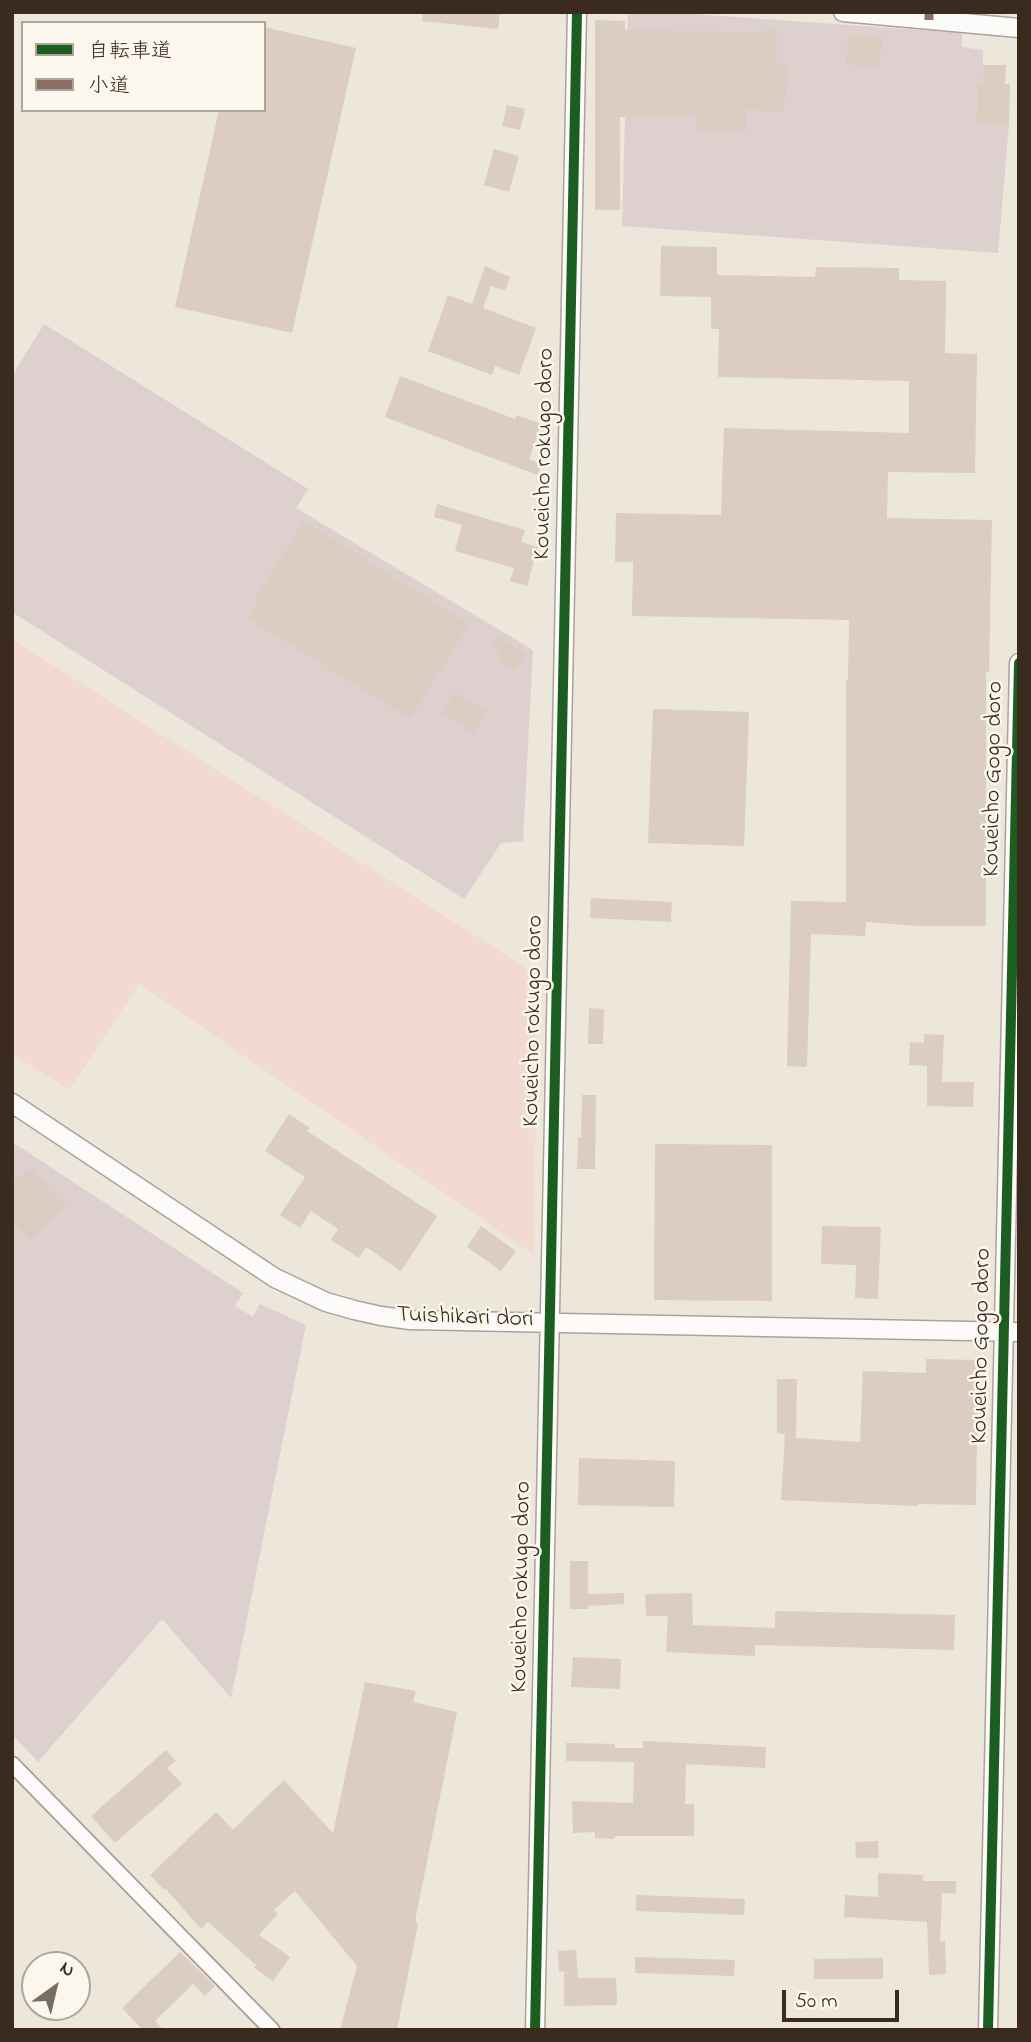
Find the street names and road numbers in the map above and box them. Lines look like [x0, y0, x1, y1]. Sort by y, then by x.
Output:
street label: Koueicho rokugo doro [530, 348, 562, 560]
street label: Koueicho Gogo doro [979, 681, 1011, 877]
street label: Koueicho rokugo doro [519, 915, 551, 1127]
street label: Koueicho Gogo doro [967, 1248, 999, 1444]
street label: Tuishikari dori [396, 1302, 534, 1336]
street label: Koueicho rokugo doro [507, 1481, 539, 1693]

